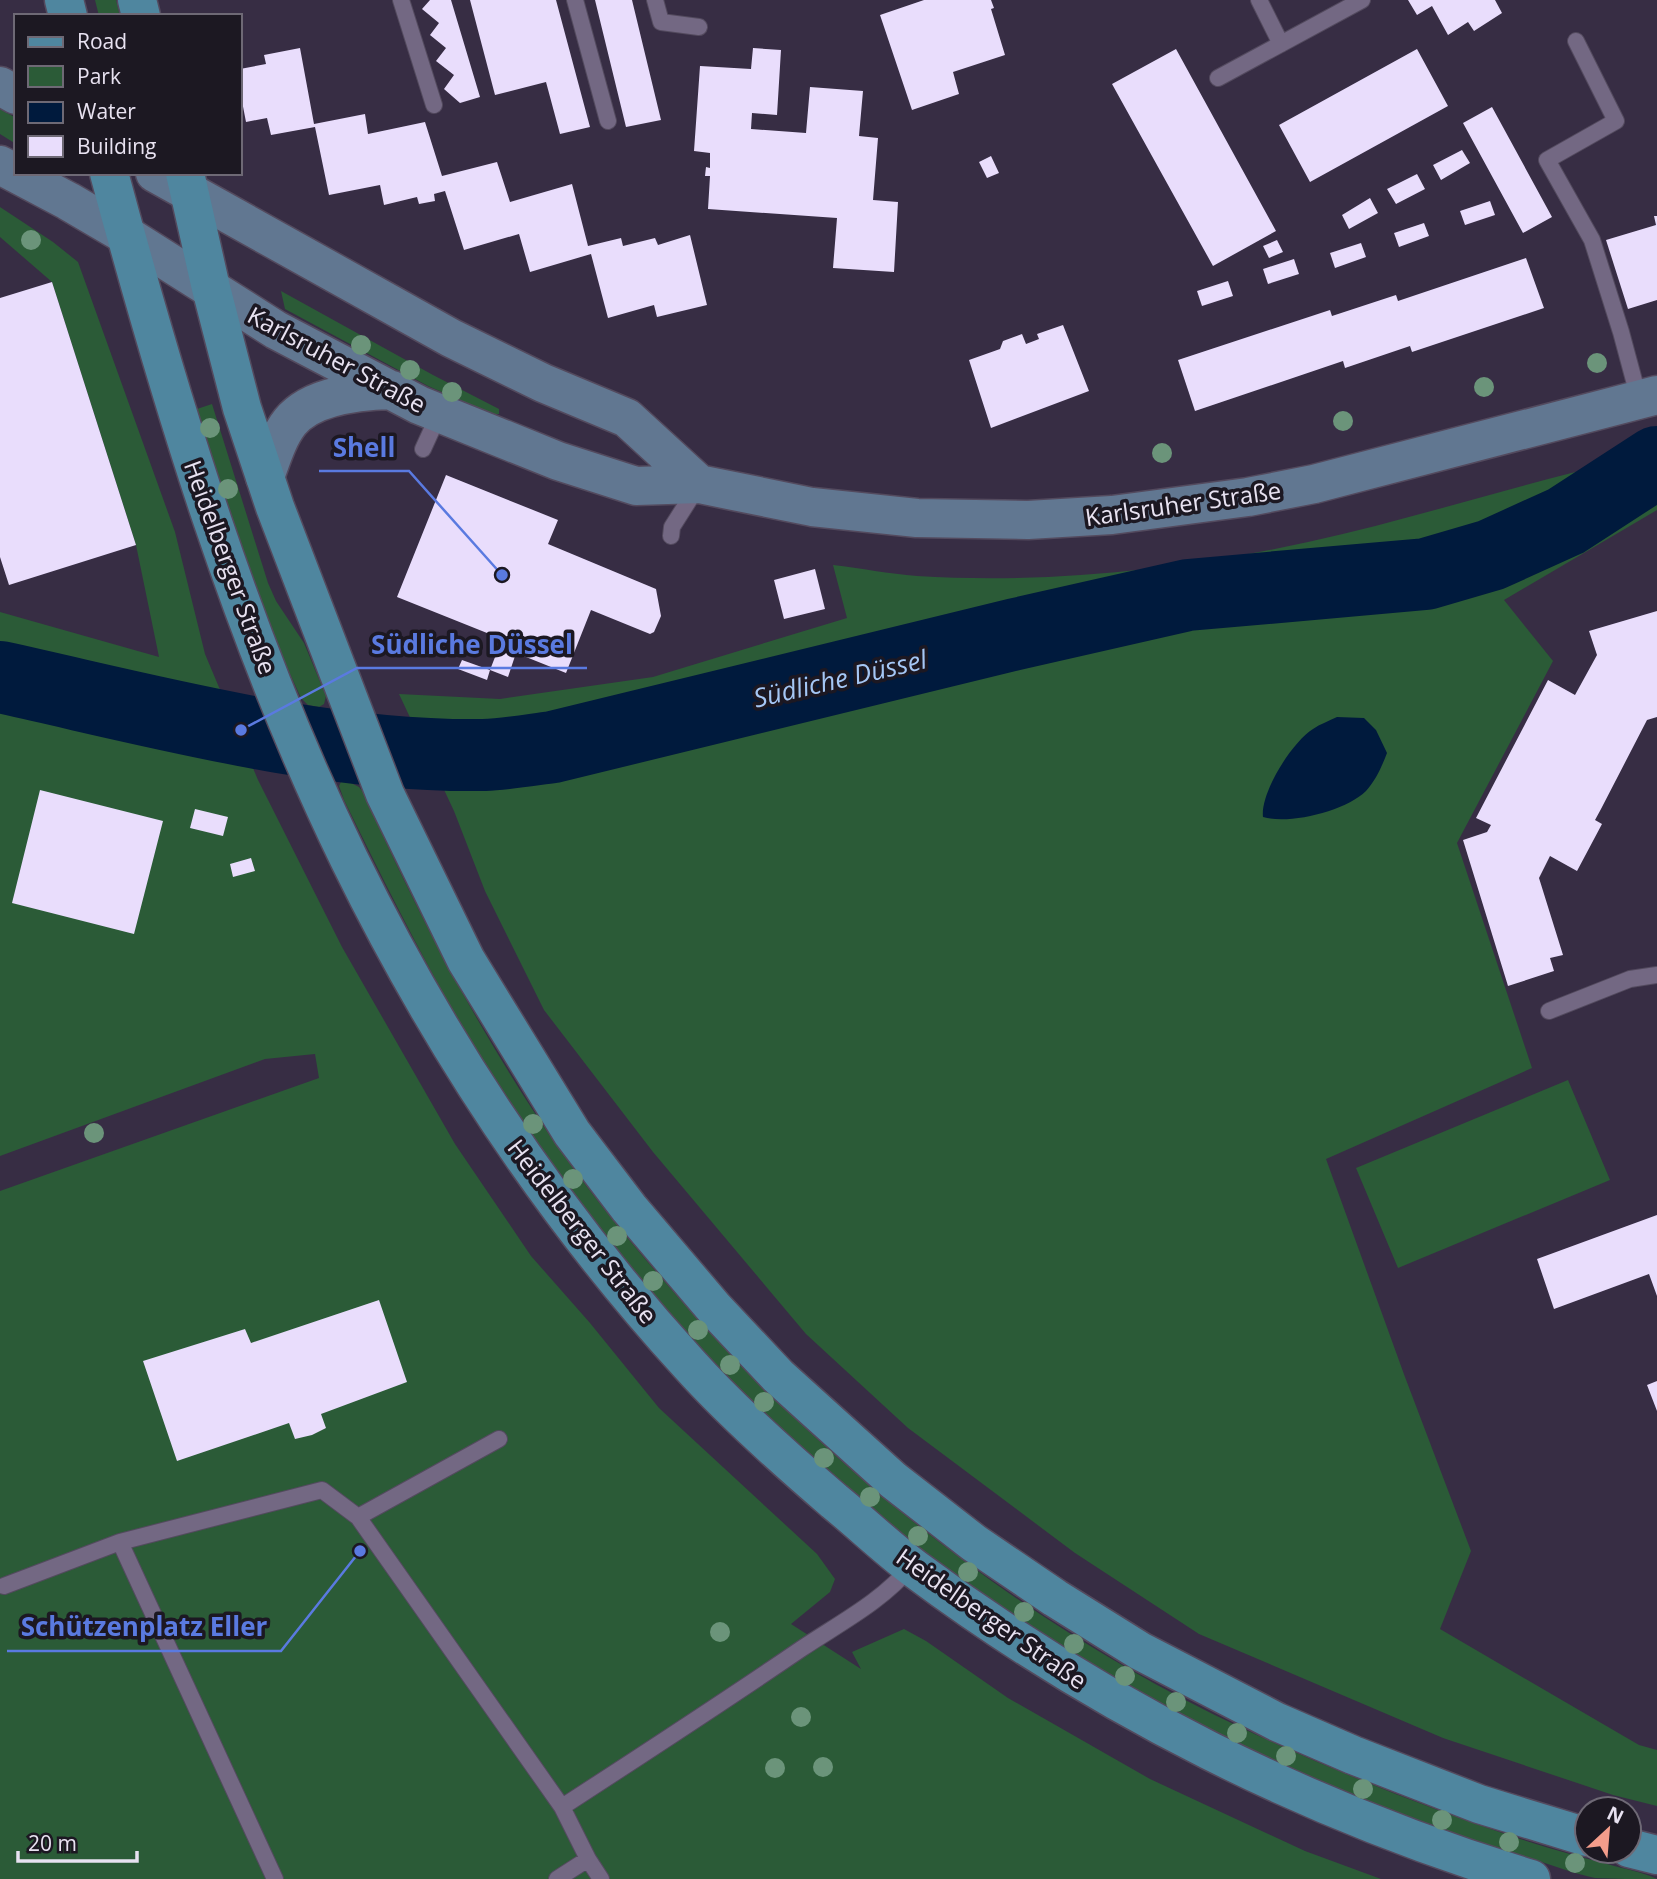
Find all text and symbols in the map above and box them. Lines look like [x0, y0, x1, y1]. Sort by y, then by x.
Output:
legend [14, 14, 242, 175]
text: Road [77, 27, 127, 55]
text: Park [77, 62, 121, 90]
text: Water [77, 97, 136, 125]
text: Building [77, 132, 156, 160]
street label: Karlsruher Straße [242, 298, 432, 420]
callout: Shell [319, 424, 409, 471]
text: Shell [333, 429, 395, 465]
street label: Heidelberger Straße [177, 456, 285, 678]
street label: Karlsruher Straße [1083, 473, 1283, 533]
callout: Südliche Düssel [357, 621, 587, 668]
text: Südliche Düssel [371, 626, 573, 662]
water label: Südliche Düssel [750, 640, 932, 715]
street label: Heidelberger Straße [501, 1132, 665, 1330]
street label: Heidelberger Straße [890, 1540, 1094, 1696]
callout: Schützenplatz Eller [7, 1604, 281, 1651]
text: Schützenplatz Eller [21, 1608, 268, 1644]
north arrow [1573, 1795, 1643, 1865]
text: N [1603, 1800, 1628, 1830]
scale bar [18, 1820, 136, 1864]
text: 20 m [28, 1829, 77, 1857]

